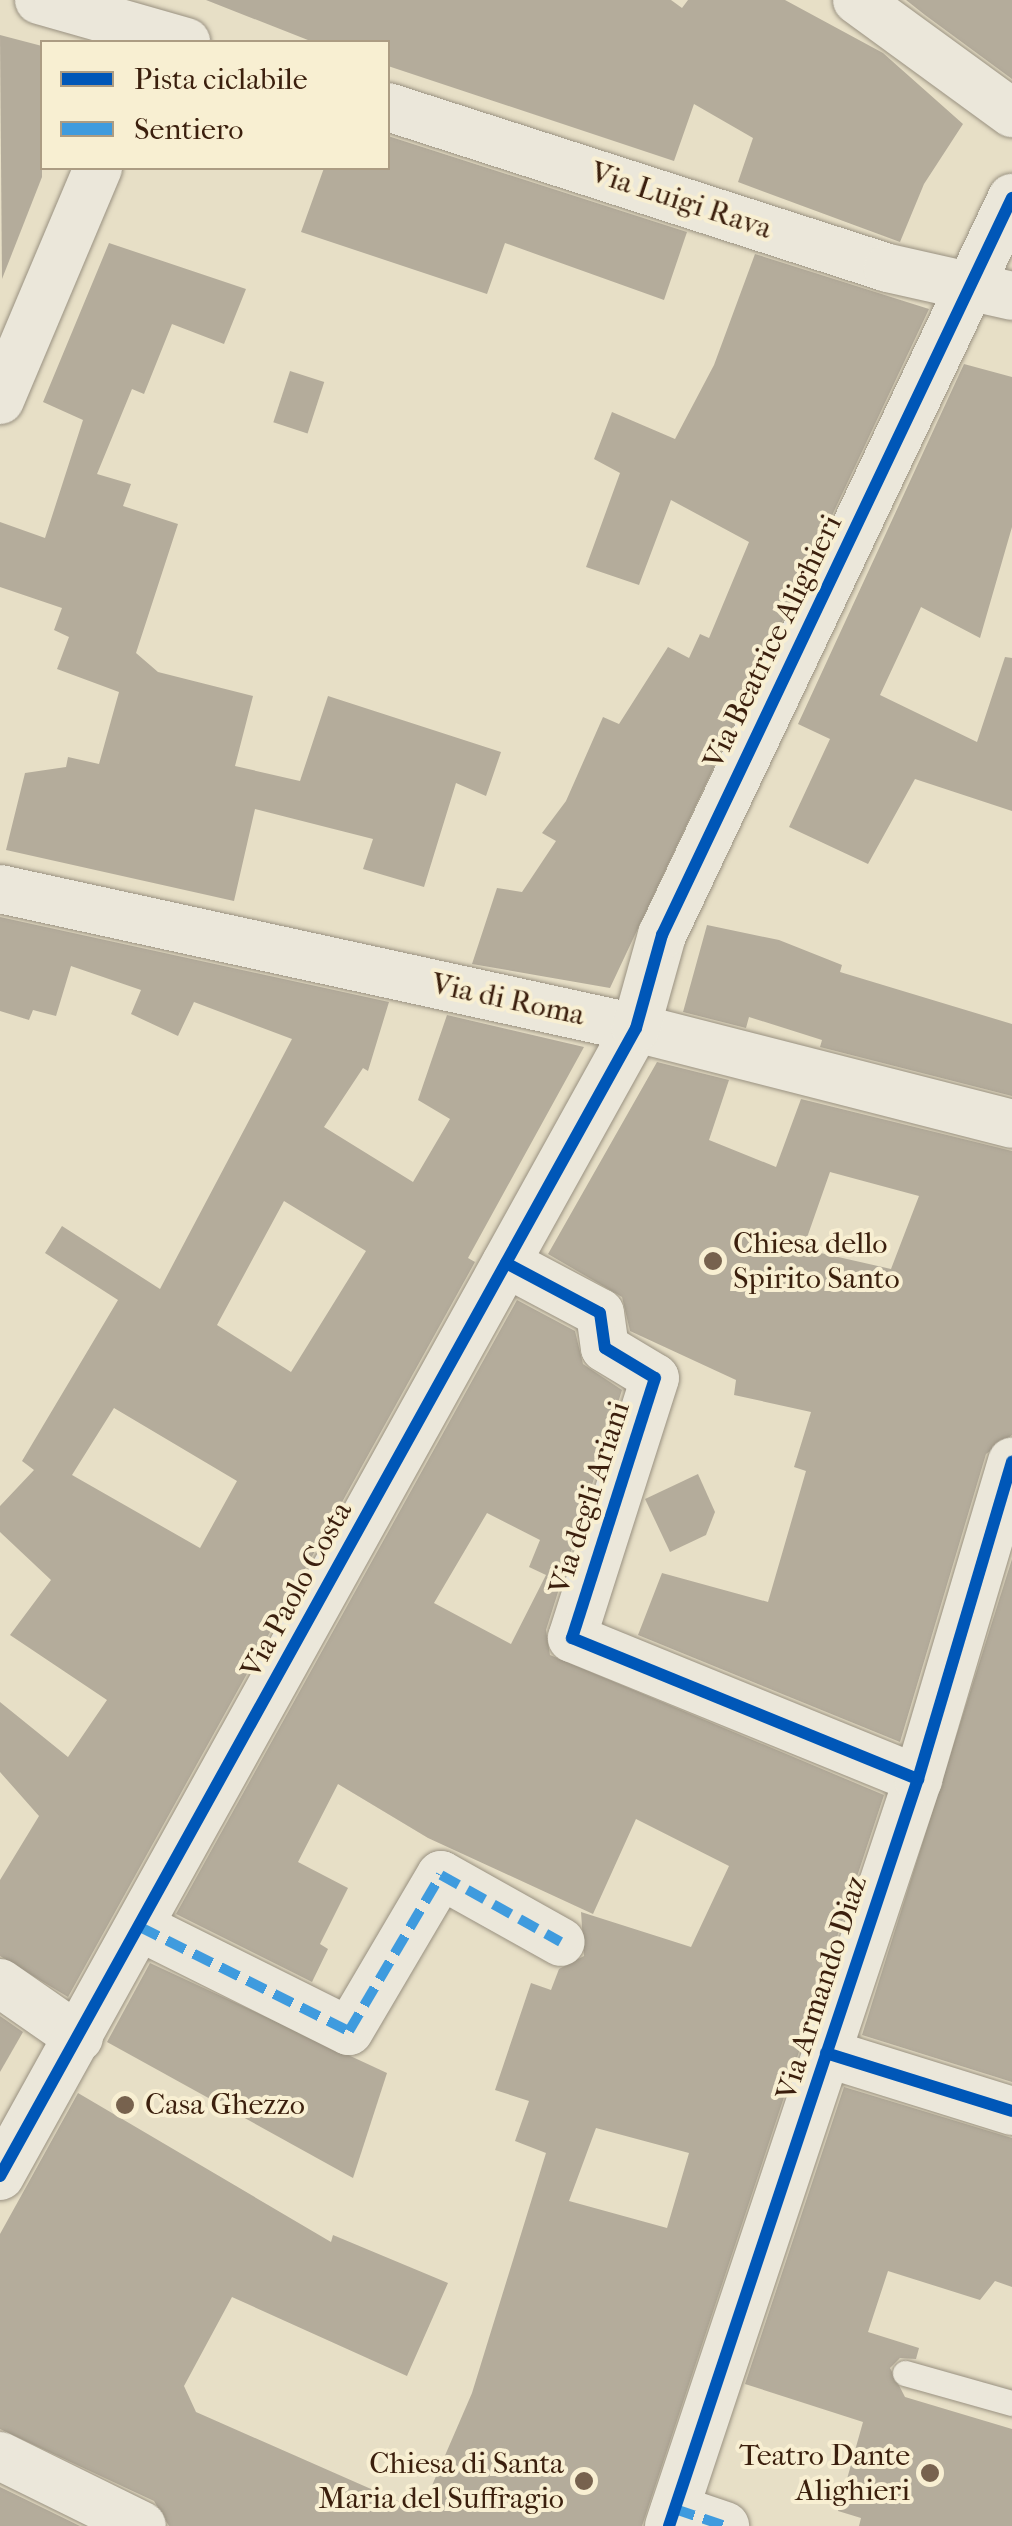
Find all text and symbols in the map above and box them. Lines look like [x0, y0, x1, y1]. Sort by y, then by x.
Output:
legend [40, 40, 390, 170]
text: Pista ciclabile [134, 62, 308, 97]
text: Sentiero [134, 112, 244, 147]
street label: Via Luigi Rava [586, 155, 776, 247]
street label: Via Beatrice Alighieri [696, 509, 850, 775]
street label: Via di Roma [428, 966, 588, 1034]
place label: Chiesa dello Spirito Santo [733, 1226, 900, 1296]
marker: Chiesa dello Spirito Santo [702, 1250, 724, 1272]
street label: Via degli Ariani [542, 1397, 638, 1599]
street label: Via Paolo Costa [234, 1496, 360, 1684]
street label: Via Armando Diaz [769, 1871, 875, 2105]
place label: Casa Ghezzo [145, 2087, 305, 2123]
marker: Casa Ghezzo [114, 2094, 136, 2116]
place label: Teatro Dante Alighieri [739, 2438, 910, 2508]
place label: Chiesa di Santa Maria del Suffragio [318, 2446, 564, 2516]
marker: Teatro Dante Alighieri [919, 2462, 941, 2484]
marker: Chiesa di Santa Maria del Suffragio [573, 2470, 595, 2492]

